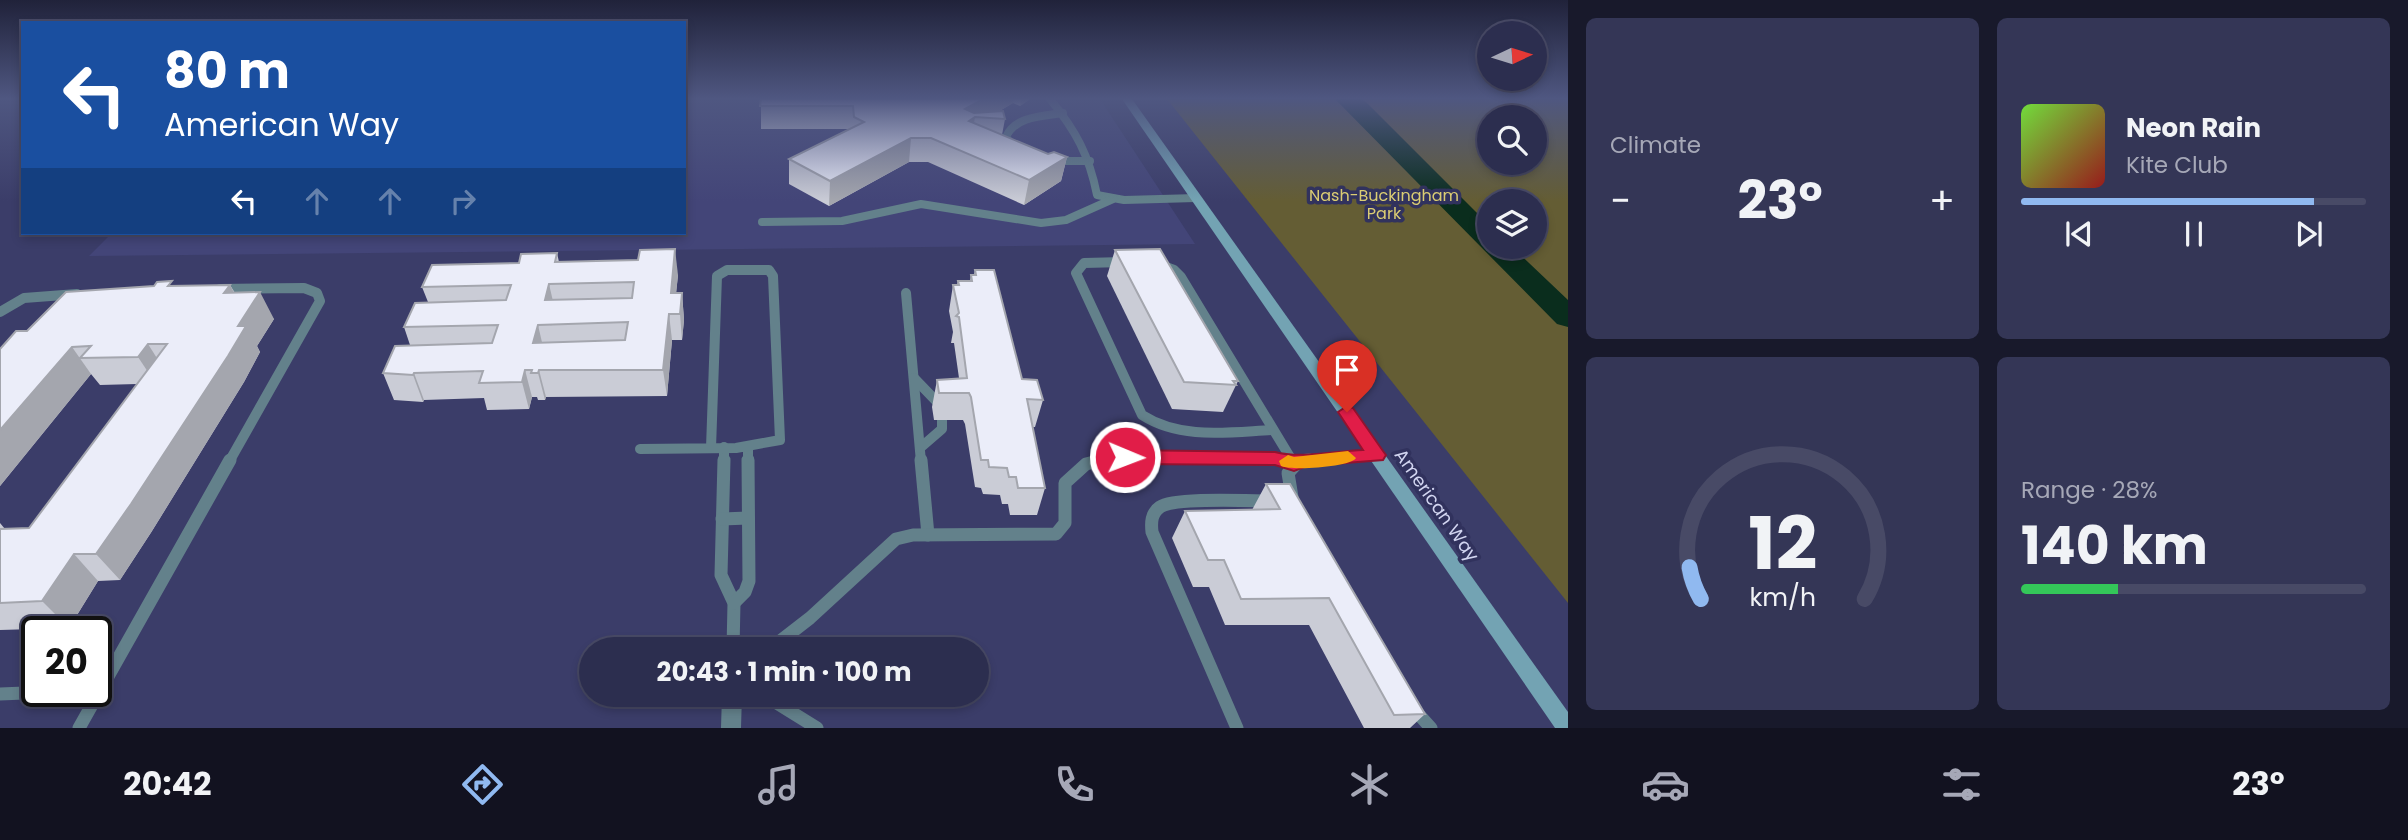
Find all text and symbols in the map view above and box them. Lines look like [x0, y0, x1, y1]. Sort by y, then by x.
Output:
north arrow [1477, 21, 1547, 91]
map controls [1477, 21, 1547, 259]
text: 80 m [164, 37, 290, 105]
icon: left [49, 49, 140, 140]
text: American Way [164, 102, 399, 147]
button: search [1477, 105, 1547, 175]
text: Neon Rain [2126, 110, 2261, 146]
text: Climate [1610, 129, 1701, 161]
text: Kite Club [2126, 149, 2228, 181]
text: 23° [1737, 164, 1823, 237]
text: − [1610, 174, 1631, 227]
text: + [1929, 174, 1955, 227]
icon: left [225, 182, 263, 220]
icon: ahead [298, 182, 336, 220]
icon: ahead [371, 182, 409, 220]
icon: right [444, 182, 482, 220]
park label: Nash-Buckingham Park [1309, 184, 1459, 225]
button: layers [1477, 189, 1547, 259]
icon: previous [2060, 215, 2098, 253]
icon: pause [2175, 215, 2213, 253]
icon: next [2290, 215, 2328, 253]
pin [1317, 340, 1377, 412]
icon: arrive [1328, 351, 1366, 389]
position arrow [1088, 420, 1162, 494]
street label: American Way [1389, 444, 1485, 566]
text: Range · 28% [2021, 474, 2157, 506]
text: 12 [1748, 494, 1817, 595]
text: 140 km [2021, 509, 2208, 582]
text: km/h [1749, 580, 1816, 615]
speed limit sign: 20 [21, 616, 112, 707]
text: 20:43 · 1 min · 100 m [657, 654, 911, 690]
icon: directions [458, 760, 507, 809]
icon: music [754, 760, 803, 809]
icon: phone [1050, 760, 1099, 809]
icon: climate [1345, 760, 1394, 809]
icon: car [1641, 760, 1690, 809]
icon: filters [1937, 760, 1986, 809]
text: 20:42 [123, 761, 212, 806]
text: 23° [2232, 761, 2285, 806]

